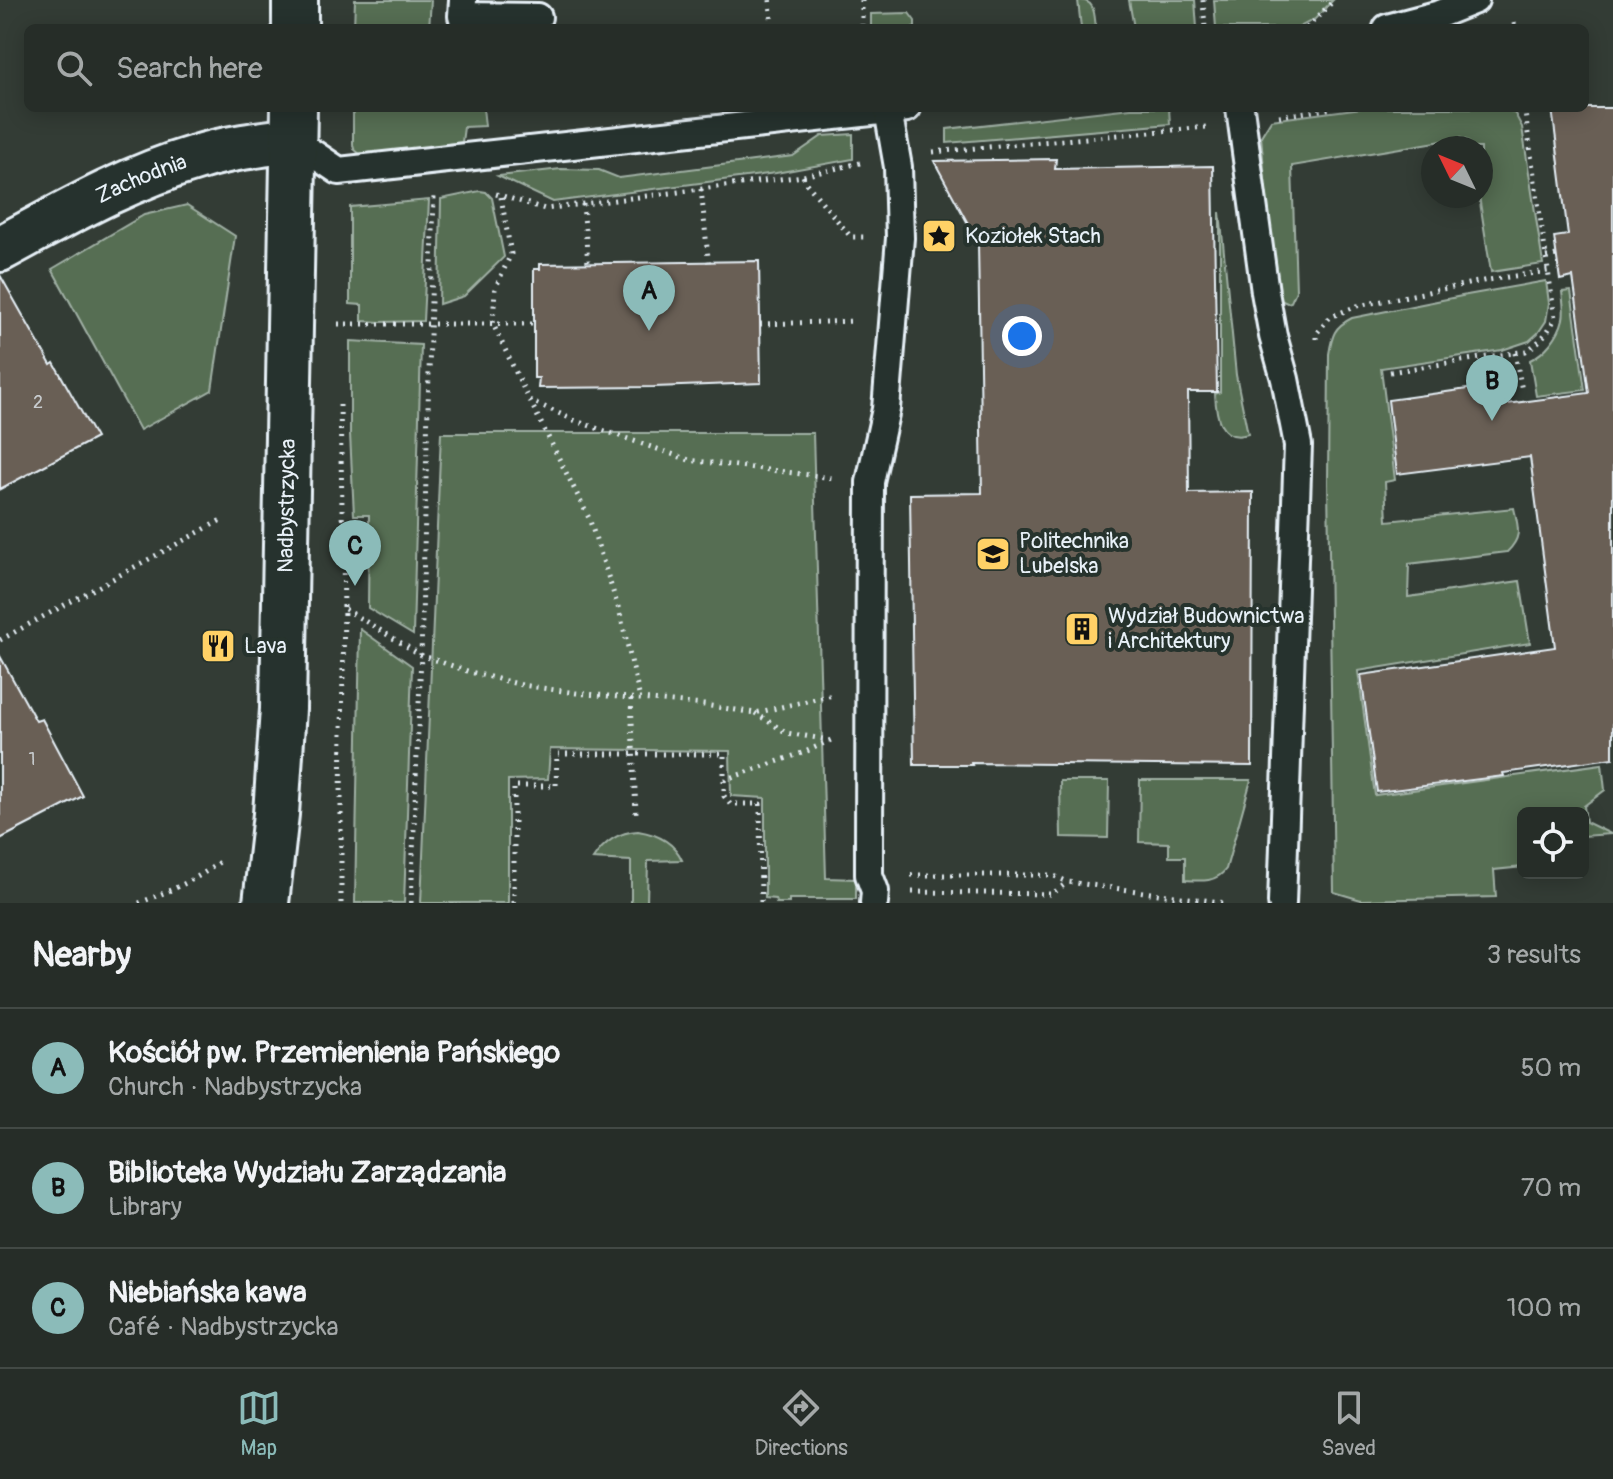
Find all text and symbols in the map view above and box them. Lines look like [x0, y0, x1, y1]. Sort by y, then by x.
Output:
search box [24, 24, 1589, 112]
icon: search [52, 46, 96, 90]
text: Search here [116, 50, 263, 87]
north arrow [1421, 136, 1493, 208]
street label: Zachodnia [91, 148, 190, 210]
place icon: Koziołek Stach [920, 217, 958, 255]
place label: Koziołek Stach [965, 222, 1101, 250]
pin: A [623, 265, 675, 331]
your location [1002, 316, 1042, 356]
pin: B [1466, 355, 1518, 421]
house number: 2 [33, 391, 43, 414]
street label: Nadbystrzycka [271, 438, 302, 573]
pin: C [329, 520, 381, 586]
place label: Politechnika Lubelska [1019, 527, 1129, 580]
school or university icon: Politechnika Lubelska [974, 535, 1012, 573]
place label: Wydział Budownictwa i Architektury [1108, 602, 1305, 655]
building icon: Wydział Budownictwa i Architektury [1063, 610, 1101, 648]
restaurant icon: Lava [199, 627, 237, 665]
place label: Lava [244, 632, 287, 660]
house number: 1 [28, 748, 36, 771]
map controls [1517, 807, 1589, 879]
button: locate [1517, 807, 1589, 879]
text: Nearby [32, 934, 131, 977]
text: 3 results [1487, 939, 1581, 971]
text: Kościół pw. Przemienienia Pańskiego [108, 1034, 560, 1071]
text: A [50, 1052, 66, 1084]
text: 50 m [1520, 1052, 1581, 1084]
text: Church · Nadbystrzycka [108, 1071, 362, 1103]
text: Biblioteka Wydziału Zarządzania [108, 1154, 506, 1191]
text: B [51, 1172, 65, 1204]
text: 70 m [1521, 1172, 1581, 1204]
text: Library [108, 1191, 182, 1223]
text: Niebiańska kawa [108, 1274, 307, 1311]
text: C [50, 1292, 66, 1324]
text: 100 m [1507, 1292, 1581, 1324]
text: Café · Nadbystrzycka [108, 1311, 339, 1343]
tab: Map [237, 1386, 281, 1462]
tab: Directions [755, 1386, 848, 1462]
tab: Saved [1322, 1386, 1376, 1462]

